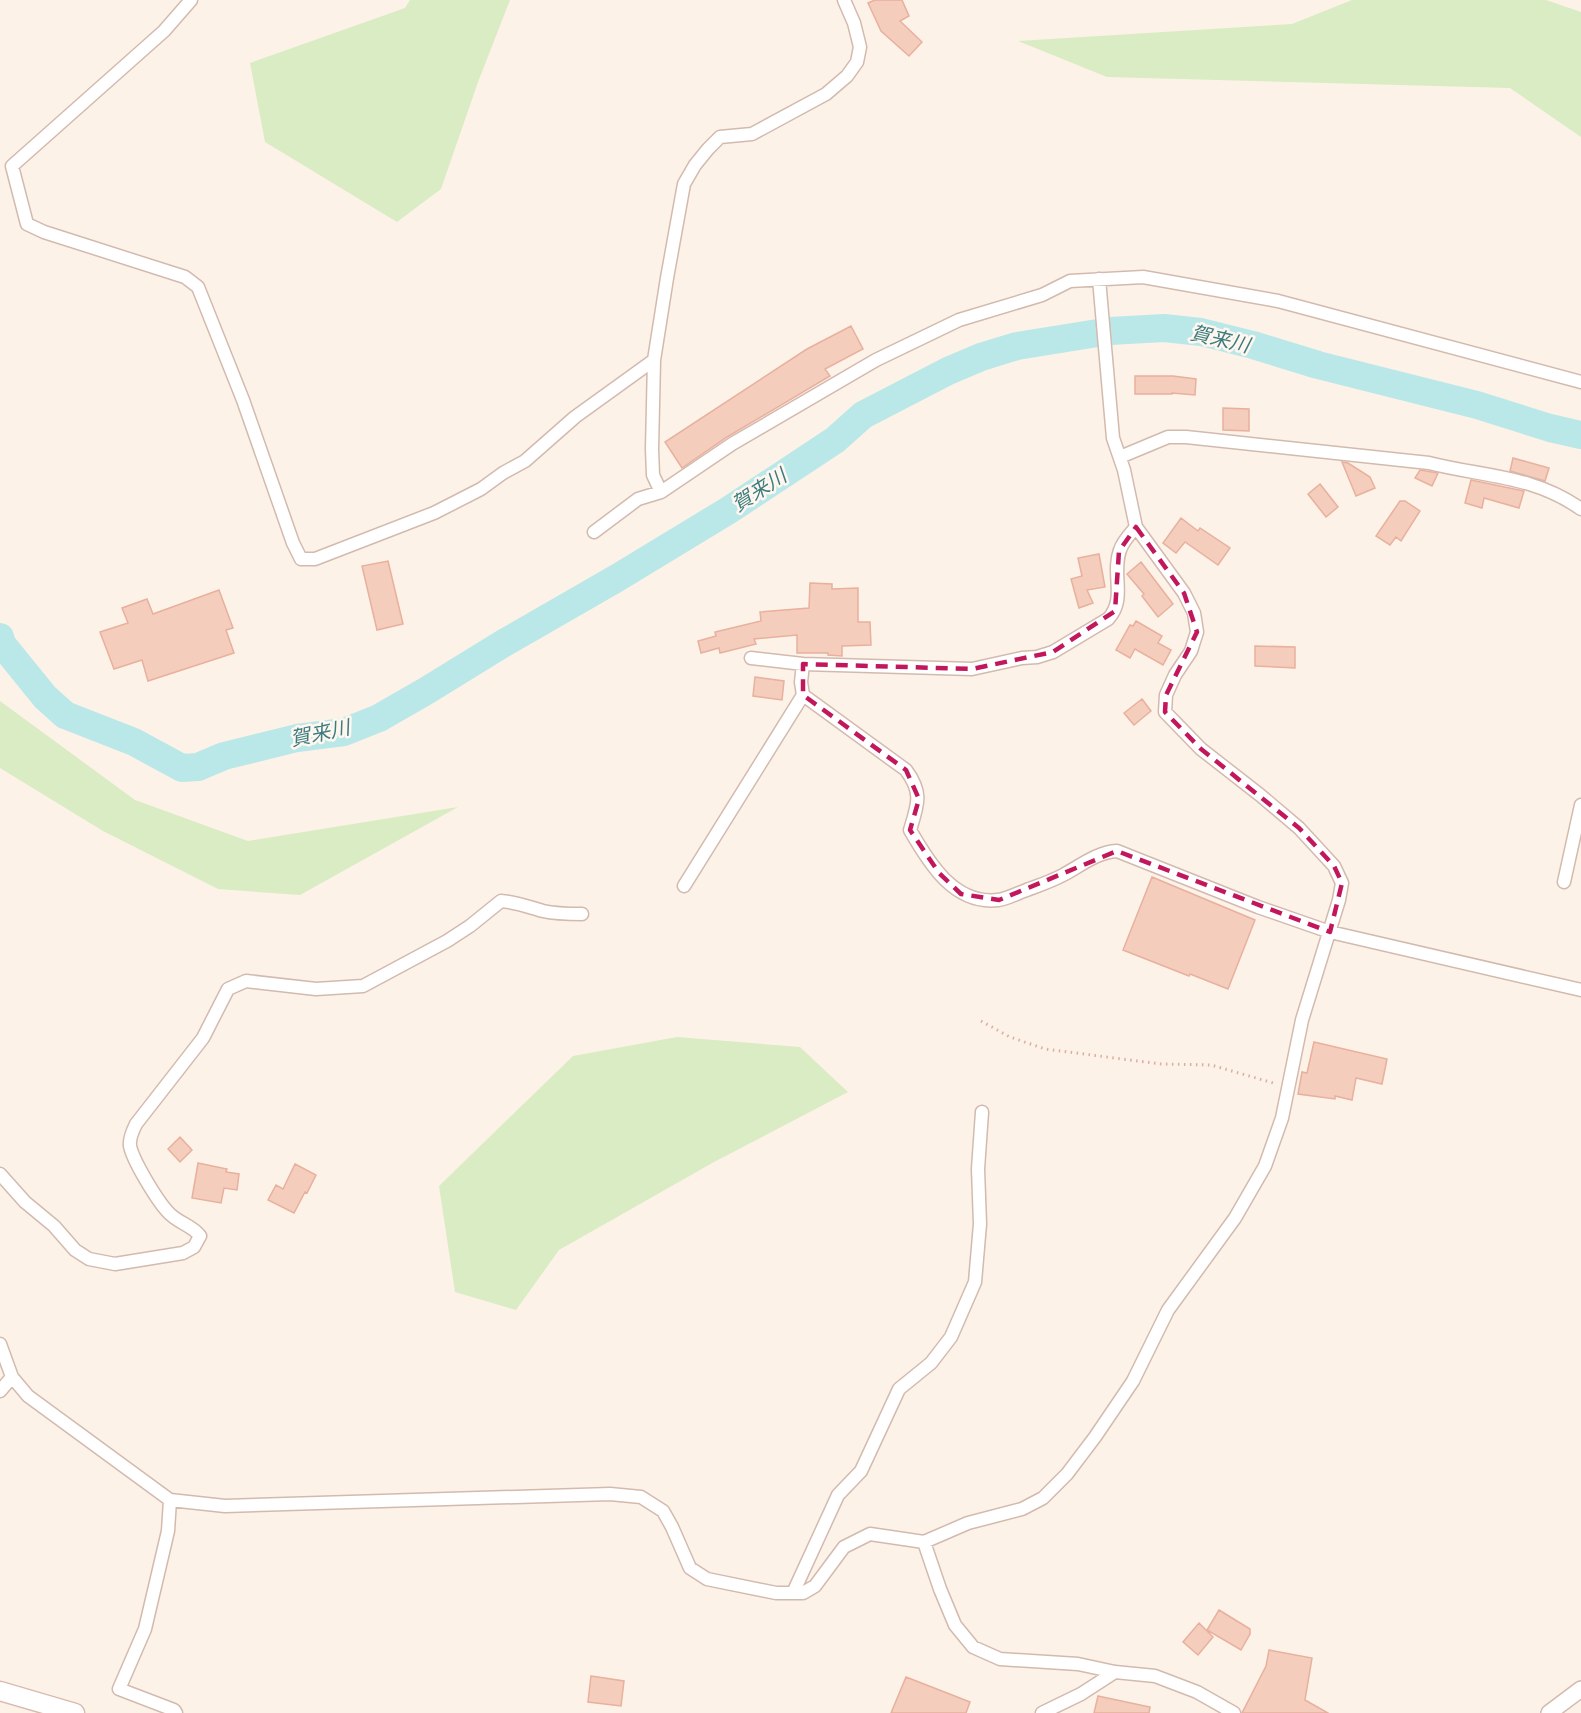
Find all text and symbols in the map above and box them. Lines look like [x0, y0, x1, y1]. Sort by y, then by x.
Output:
water label: 賀来川 [1188, 321, 1254, 358]
water label: 賀来川 [727, 463, 792, 516]
water label: 賀来川 [288, 715, 354, 751]

